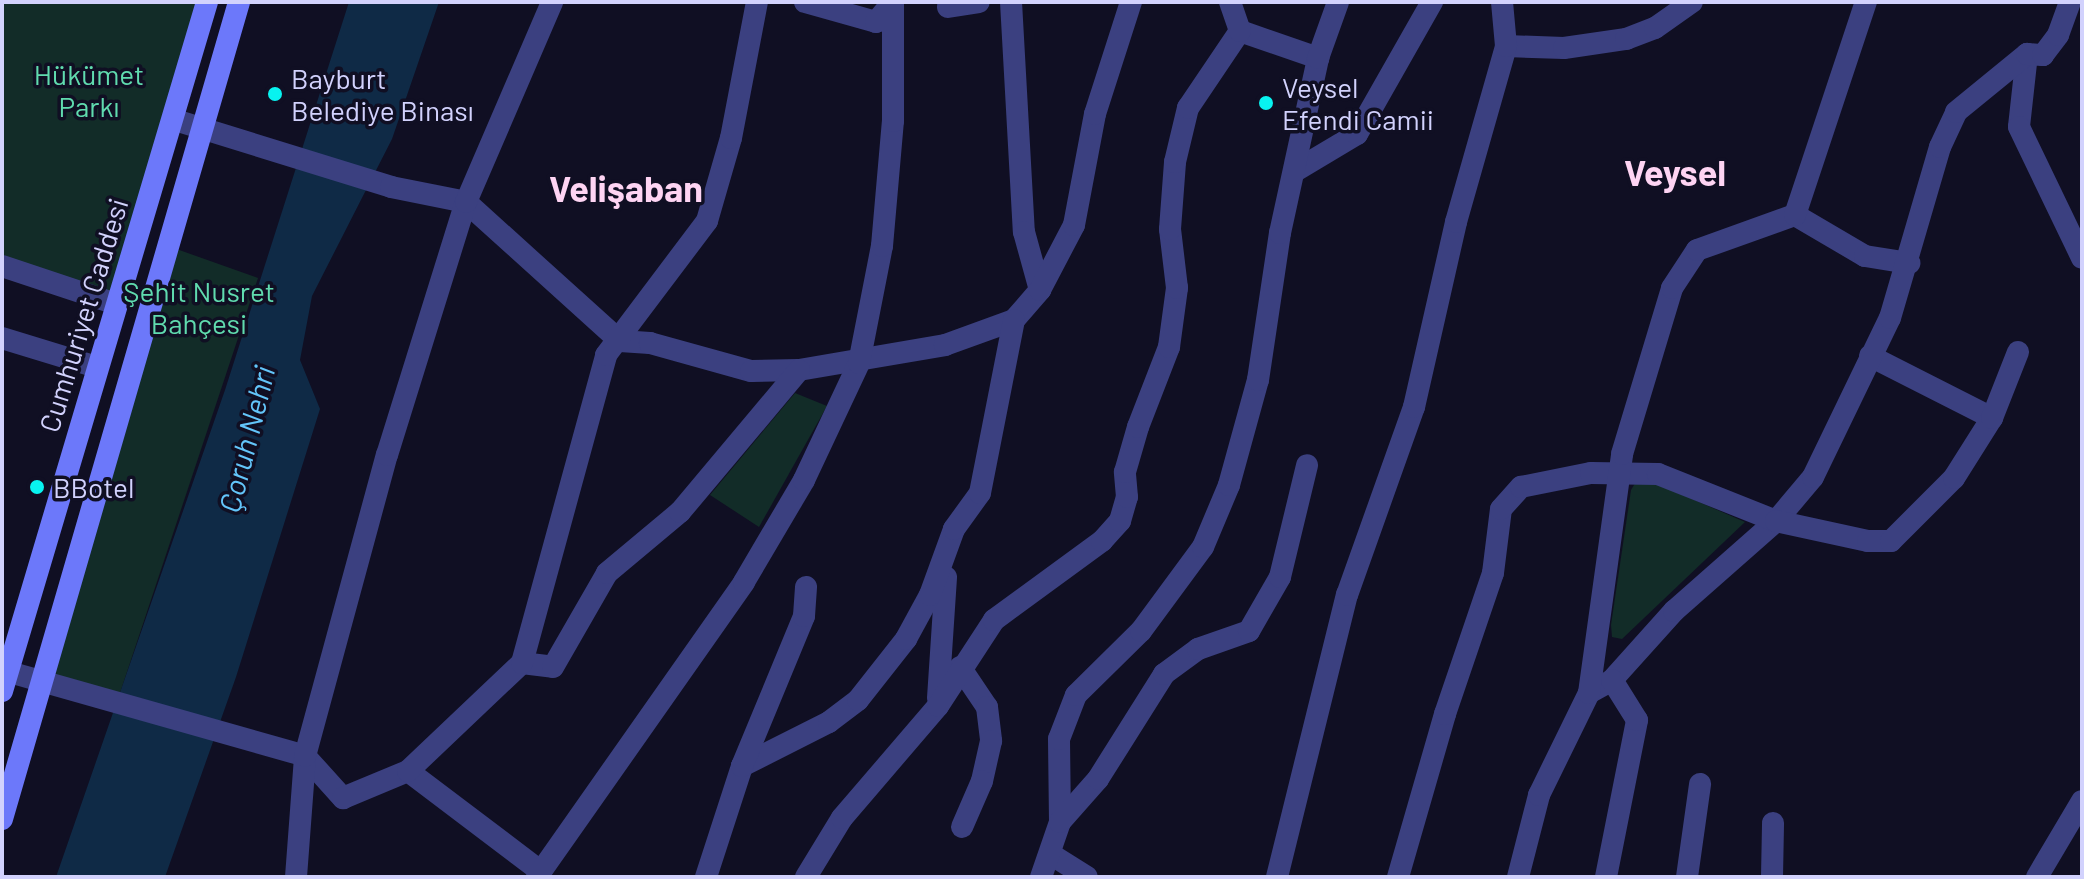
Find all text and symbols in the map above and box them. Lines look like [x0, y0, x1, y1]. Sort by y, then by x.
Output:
park label: Hükümet Parkı [34, 57, 144, 123]
place label: Bayburt Belediye Binası [291, 61, 474, 127]
place label: Veysel Efendi Camii [1282, 70, 1434, 136]
marker: Bayburt Belediye Binası [266, 85, 284, 103]
marker: Veysel Efendi Camii [1257, 94, 1275, 112]
district label: Veysel [1624, 150, 1726, 194]
district label: Velişaban [549, 166, 703, 210]
street label: Cumhuriyet Caddesi [31, 194, 135, 436]
park label: Şehit Nusret Bahçesi [123, 274, 275, 340]
water label: Çoruh Nehri [210, 362, 282, 516]
place label: BBotel [53, 470, 134, 504]
marker: BBotel [28, 478, 46, 496]

